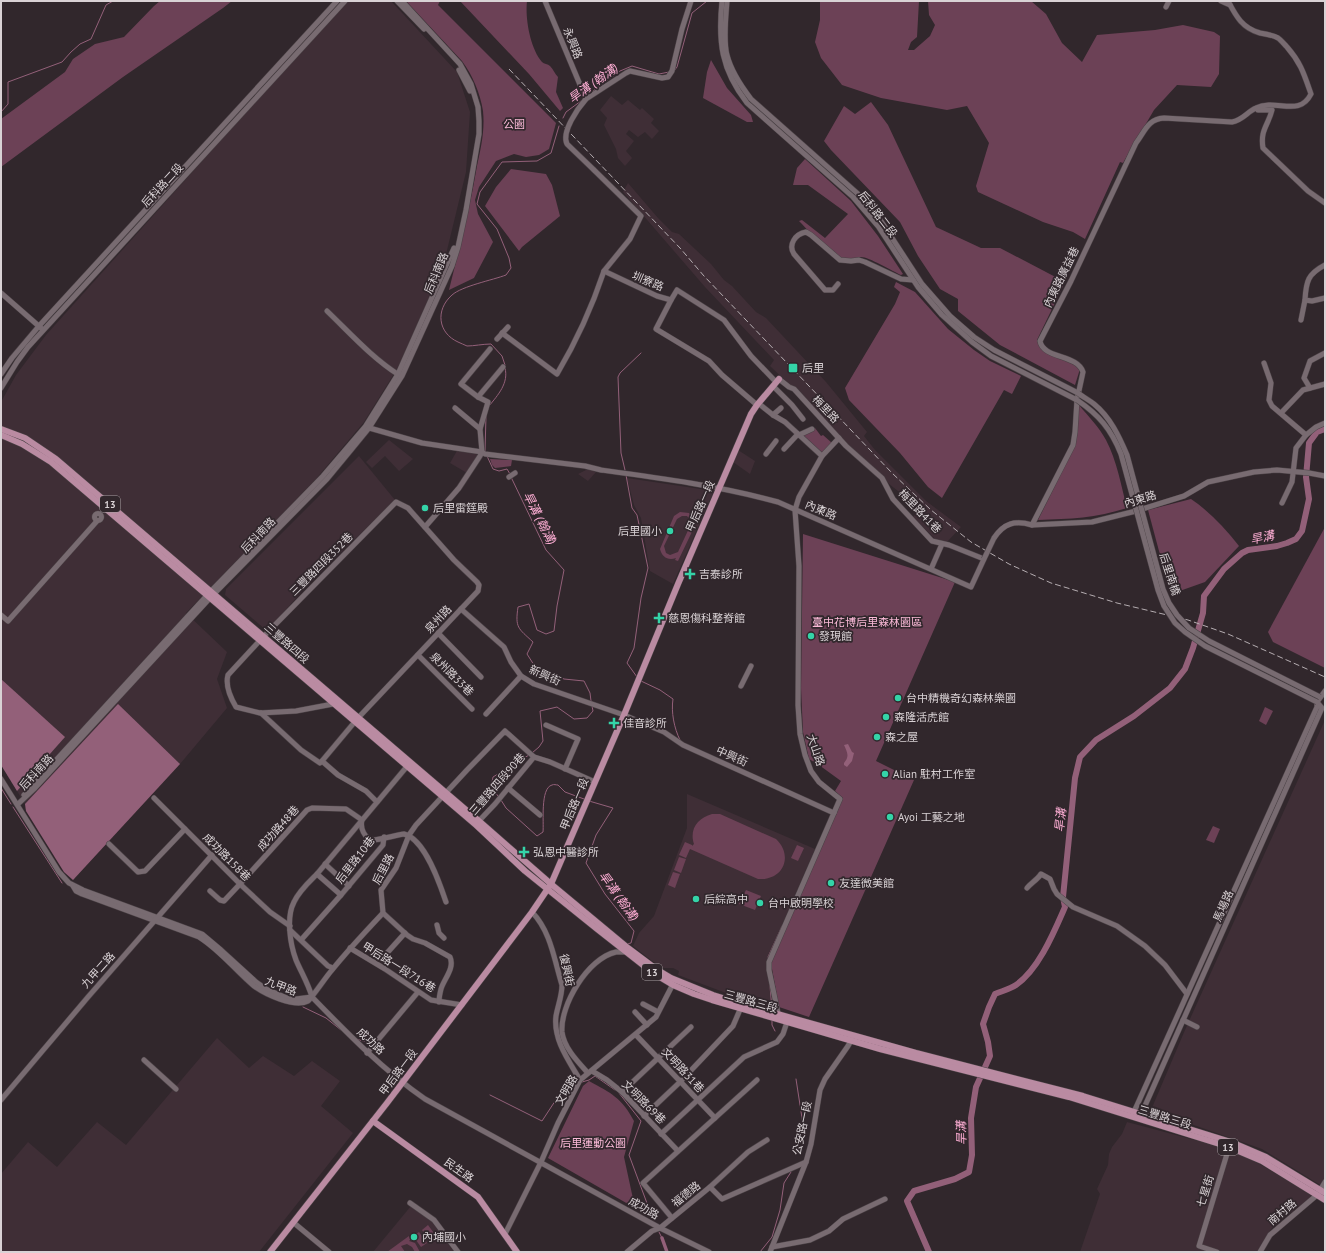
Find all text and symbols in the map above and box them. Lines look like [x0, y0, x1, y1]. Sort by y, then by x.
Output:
street label: 永興路 [560, 25, 586, 61]
water label: 旱溝 (翰溝) [565, 60, 621, 106]
park label: 公園 [503, 117, 525, 131]
street label: 后科路二段 [138, 160, 186, 210]
street label: 后科路二段 [856, 188, 900, 240]
street label: 內東路廣益巷 [1040, 244, 1082, 310]
street label: 后科南路 [421, 250, 451, 296]
street label: 圳寮路 [630, 268, 666, 294]
place label: 后里 [802, 361, 824, 375]
marker: 后里 [787, 362, 799, 374]
street label: 梅里路 [810, 392, 842, 426]
street label: 甲后路一段 [682, 478, 718, 534]
street label: 梅里路41巷 [896, 486, 944, 536]
street label: 內東路 [1122, 487, 1158, 511]
water label: 旱溝 (翰溝) [520, 489, 560, 547]
road number: 13 [100, 496, 120, 512]
street label: 內東路 [803, 497, 839, 523]
place label: 后里雷筳殿 [433, 501, 488, 515]
marker: 后里雷筳殿 [420, 503, 430, 513]
street label: 后科南路 [238, 514, 278, 556]
place label: 后里國小 [618, 524, 662, 538]
marker: 后里國小 [665, 526, 675, 536]
water label: 旱溝 [1249, 527, 1277, 547]
street label: 三豐路四段352巷 [286, 529, 356, 599]
street label: 后里南橋 [1157, 551, 1183, 597]
place label: 吉泰診所 [699, 567, 743, 581]
marker: 吉泰診所 [684, 568, 696, 580]
street label: 泉州路 [422, 602, 454, 636]
place label: 慈恩傷科整脊館 [668, 611, 745, 625]
marker: 慈恩傷科整脊館 [653, 612, 665, 624]
park label: 臺中花博后里森林園區 [812, 615, 922, 629]
street label: 三豐路四段 [262, 620, 312, 666]
place label: 發現館 [819, 629, 852, 643]
marker: 發現館 [806, 631, 816, 641]
street label: 泉州路33巷 [427, 649, 477, 699]
street label: 新興街 [527, 662, 563, 688]
place label: 台中精機奇幻森林樂園 [906, 691, 1016, 705]
marker: 台中精機奇幻森林樂園 [893, 693, 903, 703]
place label: 森隆活虎館 [894, 710, 949, 724]
marker: 森隆活虎館 [881, 712, 891, 722]
place label: 佳音診所 [623, 716, 667, 730]
marker: 佳音診所 [608, 717, 620, 729]
place label: 森之屋 [885, 730, 918, 744]
street label: 大山路 [804, 732, 828, 768]
marker: 森之屋 [872, 732, 882, 742]
street label: 中興街 [714, 743, 750, 769]
street label: 三豐路四段90巷 [466, 750, 528, 818]
street label: 后科南路 [16, 751, 56, 793]
place label: Alian 駐村工作室 [893, 767, 975, 781]
marker: Alian 駐村工作室 [880, 769, 890, 779]
street label: 甲后路一段 [557, 776, 591, 832]
street label: 成功路48巷 [254, 803, 302, 853]
water label: 旱溝 [1051, 805, 1069, 833]
place label: Ayoi 工藝之地 [898, 810, 965, 824]
marker: Ayoi 工藝之地 [885, 812, 895, 822]
street label: 成功路158巷 [200, 830, 254, 884]
street label: 后里路10巷 [332, 834, 378, 886]
place label: 弘恩中醫診所 [533, 845, 599, 859]
marker: 弘恩中醫診所 [518, 846, 530, 858]
street label: 后里路 [369, 851, 397, 887]
water label: 旱溝 (翰溝) [596, 868, 642, 924]
place label: 友達微美館 [839, 876, 894, 890]
marker: 友達微美館 [826, 878, 836, 888]
street label: 馬場路 [1210, 888, 1236, 924]
place label: 后綜高中 [704, 892, 748, 906]
marker: 后綜高中 [691, 894, 701, 904]
place label: 台中啟明學校 [768, 896, 834, 910]
marker: 台中啟明學校 [755, 898, 765, 908]
street label: 甲后路一段716巷 [360, 939, 438, 995]
street label: 九甲二路 [78, 949, 118, 991]
street label: 復興街 [557, 952, 577, 988]
road number: 13 [642, 964, 662, 980]
street label: 九甲路 [263, 974, 299, 998]
street label: 三豐路三段 [723, 987, 779, 1015]
street label: 成功路 [354, 1025, 388, 1057]
street label: 文明路31巷 [659, 1045, 707, 1095]
street label: 甲后路一段 [376, 1046, 420, 1098]
street label: 文明路 [552, 1072, 580, 1108]
street label: 文明路69巷 [619, 1077, 669, 1127]
street label: 公安路一段 [789, 1100, 815, 1156]
street label: 三豐路三段 [1137, 1102, 1193, 1132]
water label: 旱溝 [953, 1119, 969, 1145]
park label: 后里運動公園 [560, 1136, 626, 1150]
road number: 13 [1218, 1139, 1238, 1155]
street label: 民生路 [441, 1155, 477, 1185]
street label: 七星街 [1193, 1173, 1217, 1209]
street label: 福德路 [669, 1178, 703, 1210]
street label: 成功路 [626, 1194, 662, 1222]
street label: 南村路 [1265, 1196, 1299, 1228]
place label: 內埔國小 [422, 1230, 466, 1244]
marker: 內埔國小 [409, 1232, 419, 1242]

